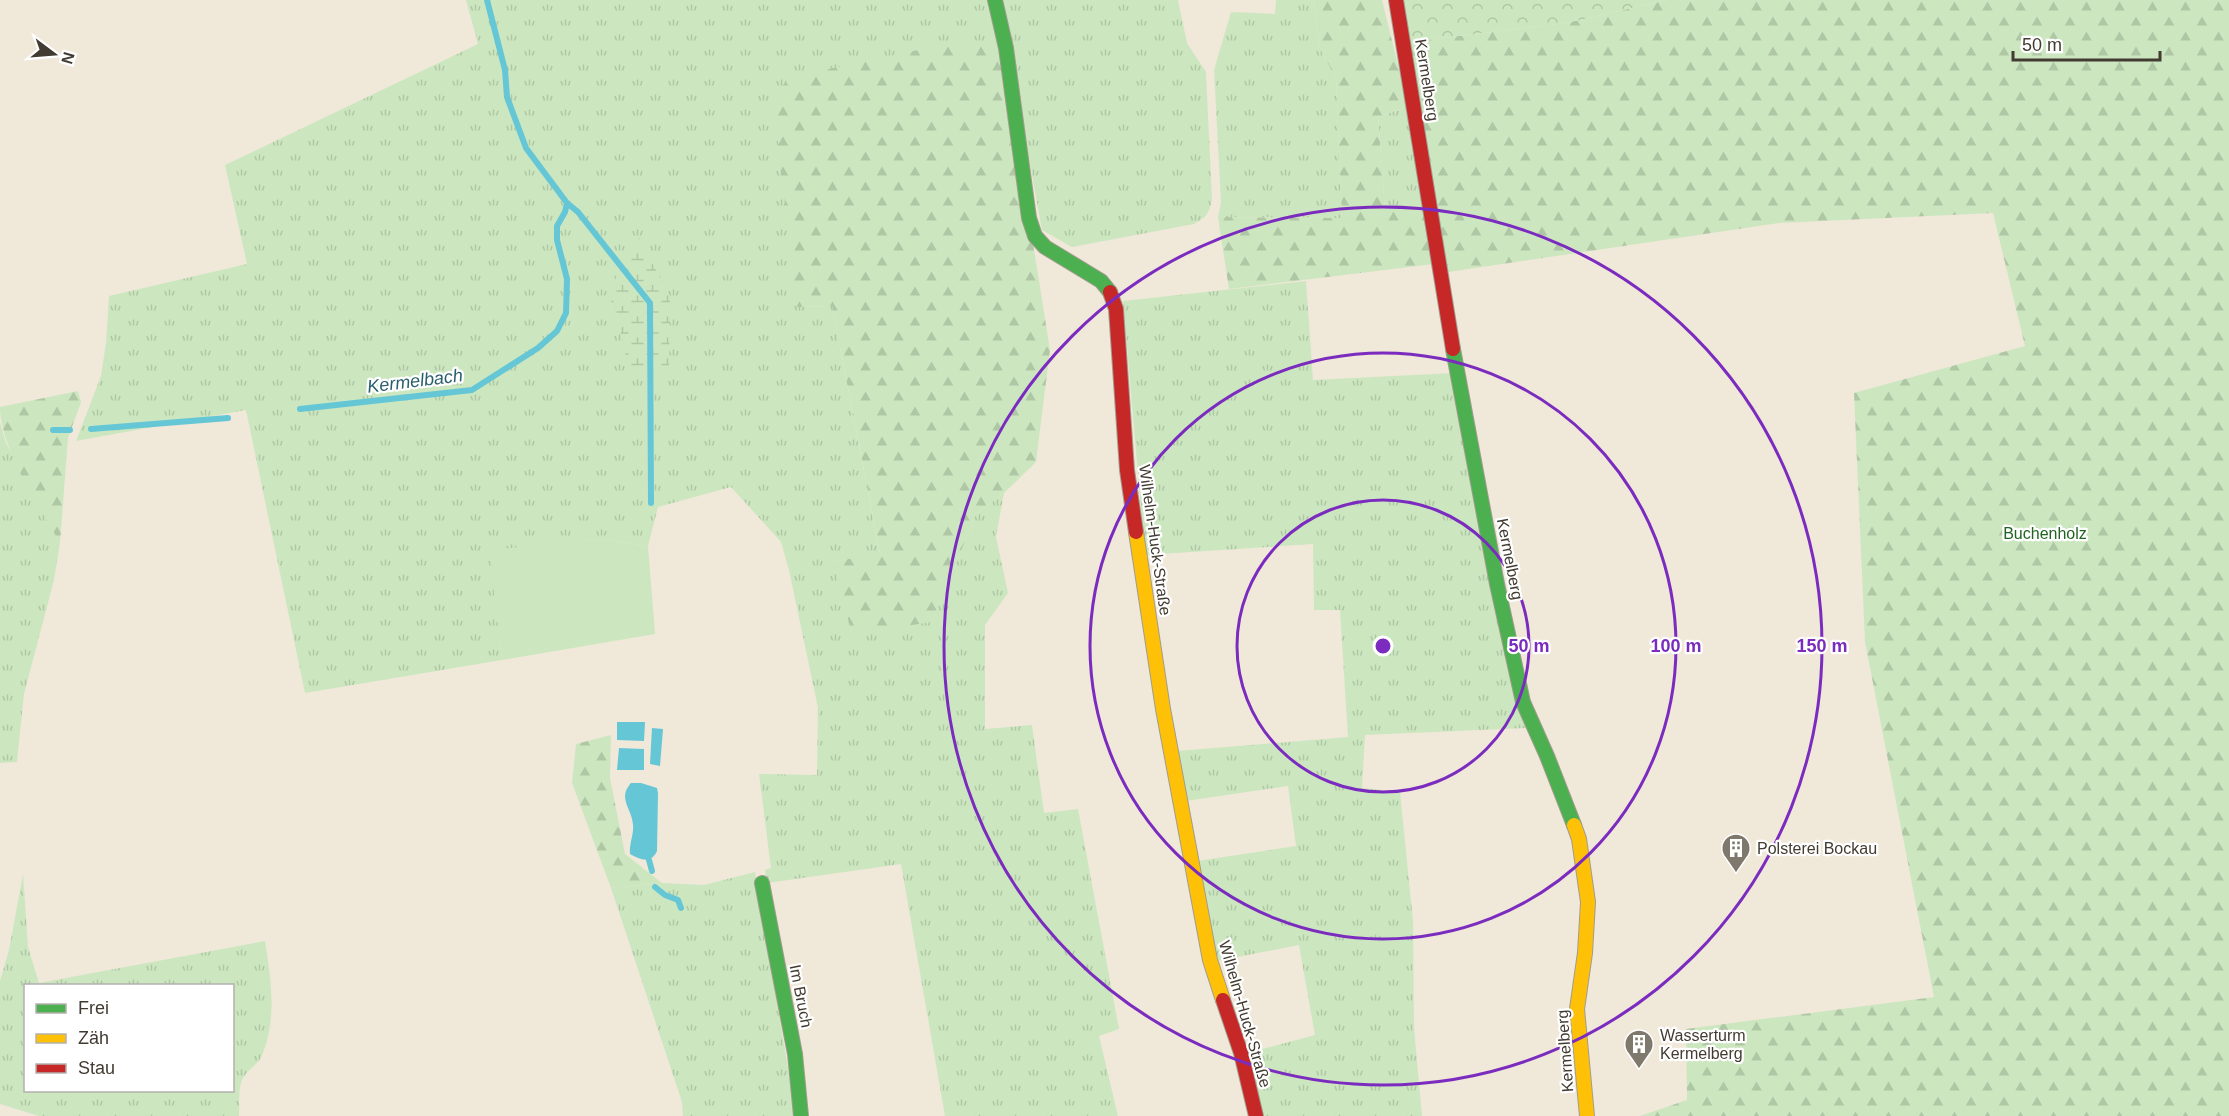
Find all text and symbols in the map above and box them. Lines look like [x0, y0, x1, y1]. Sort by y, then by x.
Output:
north arrow [24, 24, 84, 84]
scale bar [2013, 24, 2160, 62]
text: 50 m [2022, 35, 2062, 55]
street label: Kermelberg [1412, 38, 1442, 122]
text: N [58, 50, 78, 66]
water label: Kermelbach [366, 365, 464, 397]
street label: Wilhelm-Huck-Straße [1136, 464, 1174, 617]
street label: Kermelberg [1494, 517, 1526, 601]
park label: Buchenholz [2003, 525, 2087, 542]
centre of rings [1373, 636, 1393, 656]
text: 50 m [1508, 636, 1550, 656]
text: 100 m [1650, 636, 1702, 656]
text: 150 m [1796, 636, 1848, 656]
building icon: Polsterei Bockau [1720, 832, 1752, 874]
place label: Polsterei Bockau [1757, 840, 1877, 857]
street label: Wilhelm-Huck-Straße [1216, 939, 1274, 1090]
street label: Im Bruch [787, 963, 815, 1029]
legend [24, 984, 234, 1092]
text: Frei [78, 998, 109, 1018]
street label: Kermelberg [1554, 1009, 1576, 1093]
place label: Wasserturm Kermelberg [1660, 1027, 1746, 1062]
text: Zäh [78, 1028, 109, 1048]
building icon: Wasserturm Kermelberg [1623, 1028, 1655, 1070]
text: Stau [78, 1058, 115, 1078]

